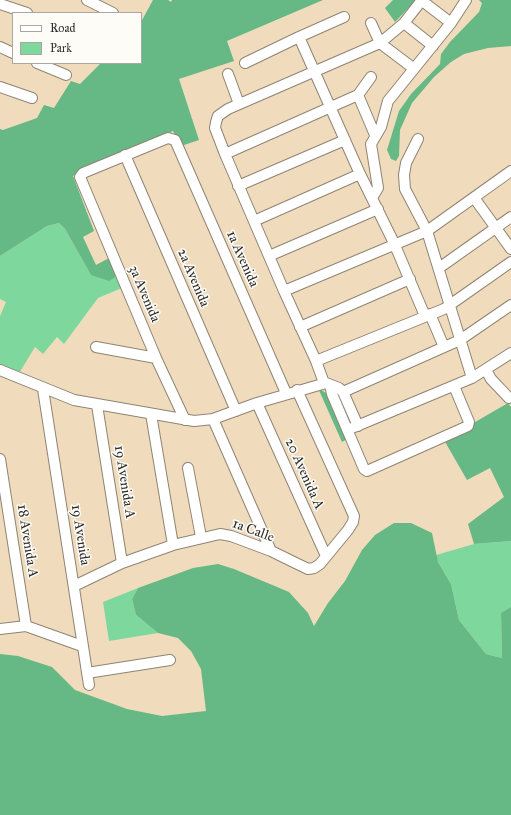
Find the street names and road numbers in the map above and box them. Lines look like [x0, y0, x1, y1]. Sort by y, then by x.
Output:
street label: 1a Avenida [222, 228, 262, 290]
street label: 2a Avenida [173, 246, 213, 310]
street label: 3a Avenida [125, 263, 163, 325]
street label: 20 Avenida A [281, 436, 327, 512]
street label: 19 Avenida A [110, 444, 138, 520]
street label: 18 Avenida A [13, 503, 41, 579]
street label: 19 Avenida [67, 503, 93, 567]
street label: 1a Calle [230, 516, 276, 546]

